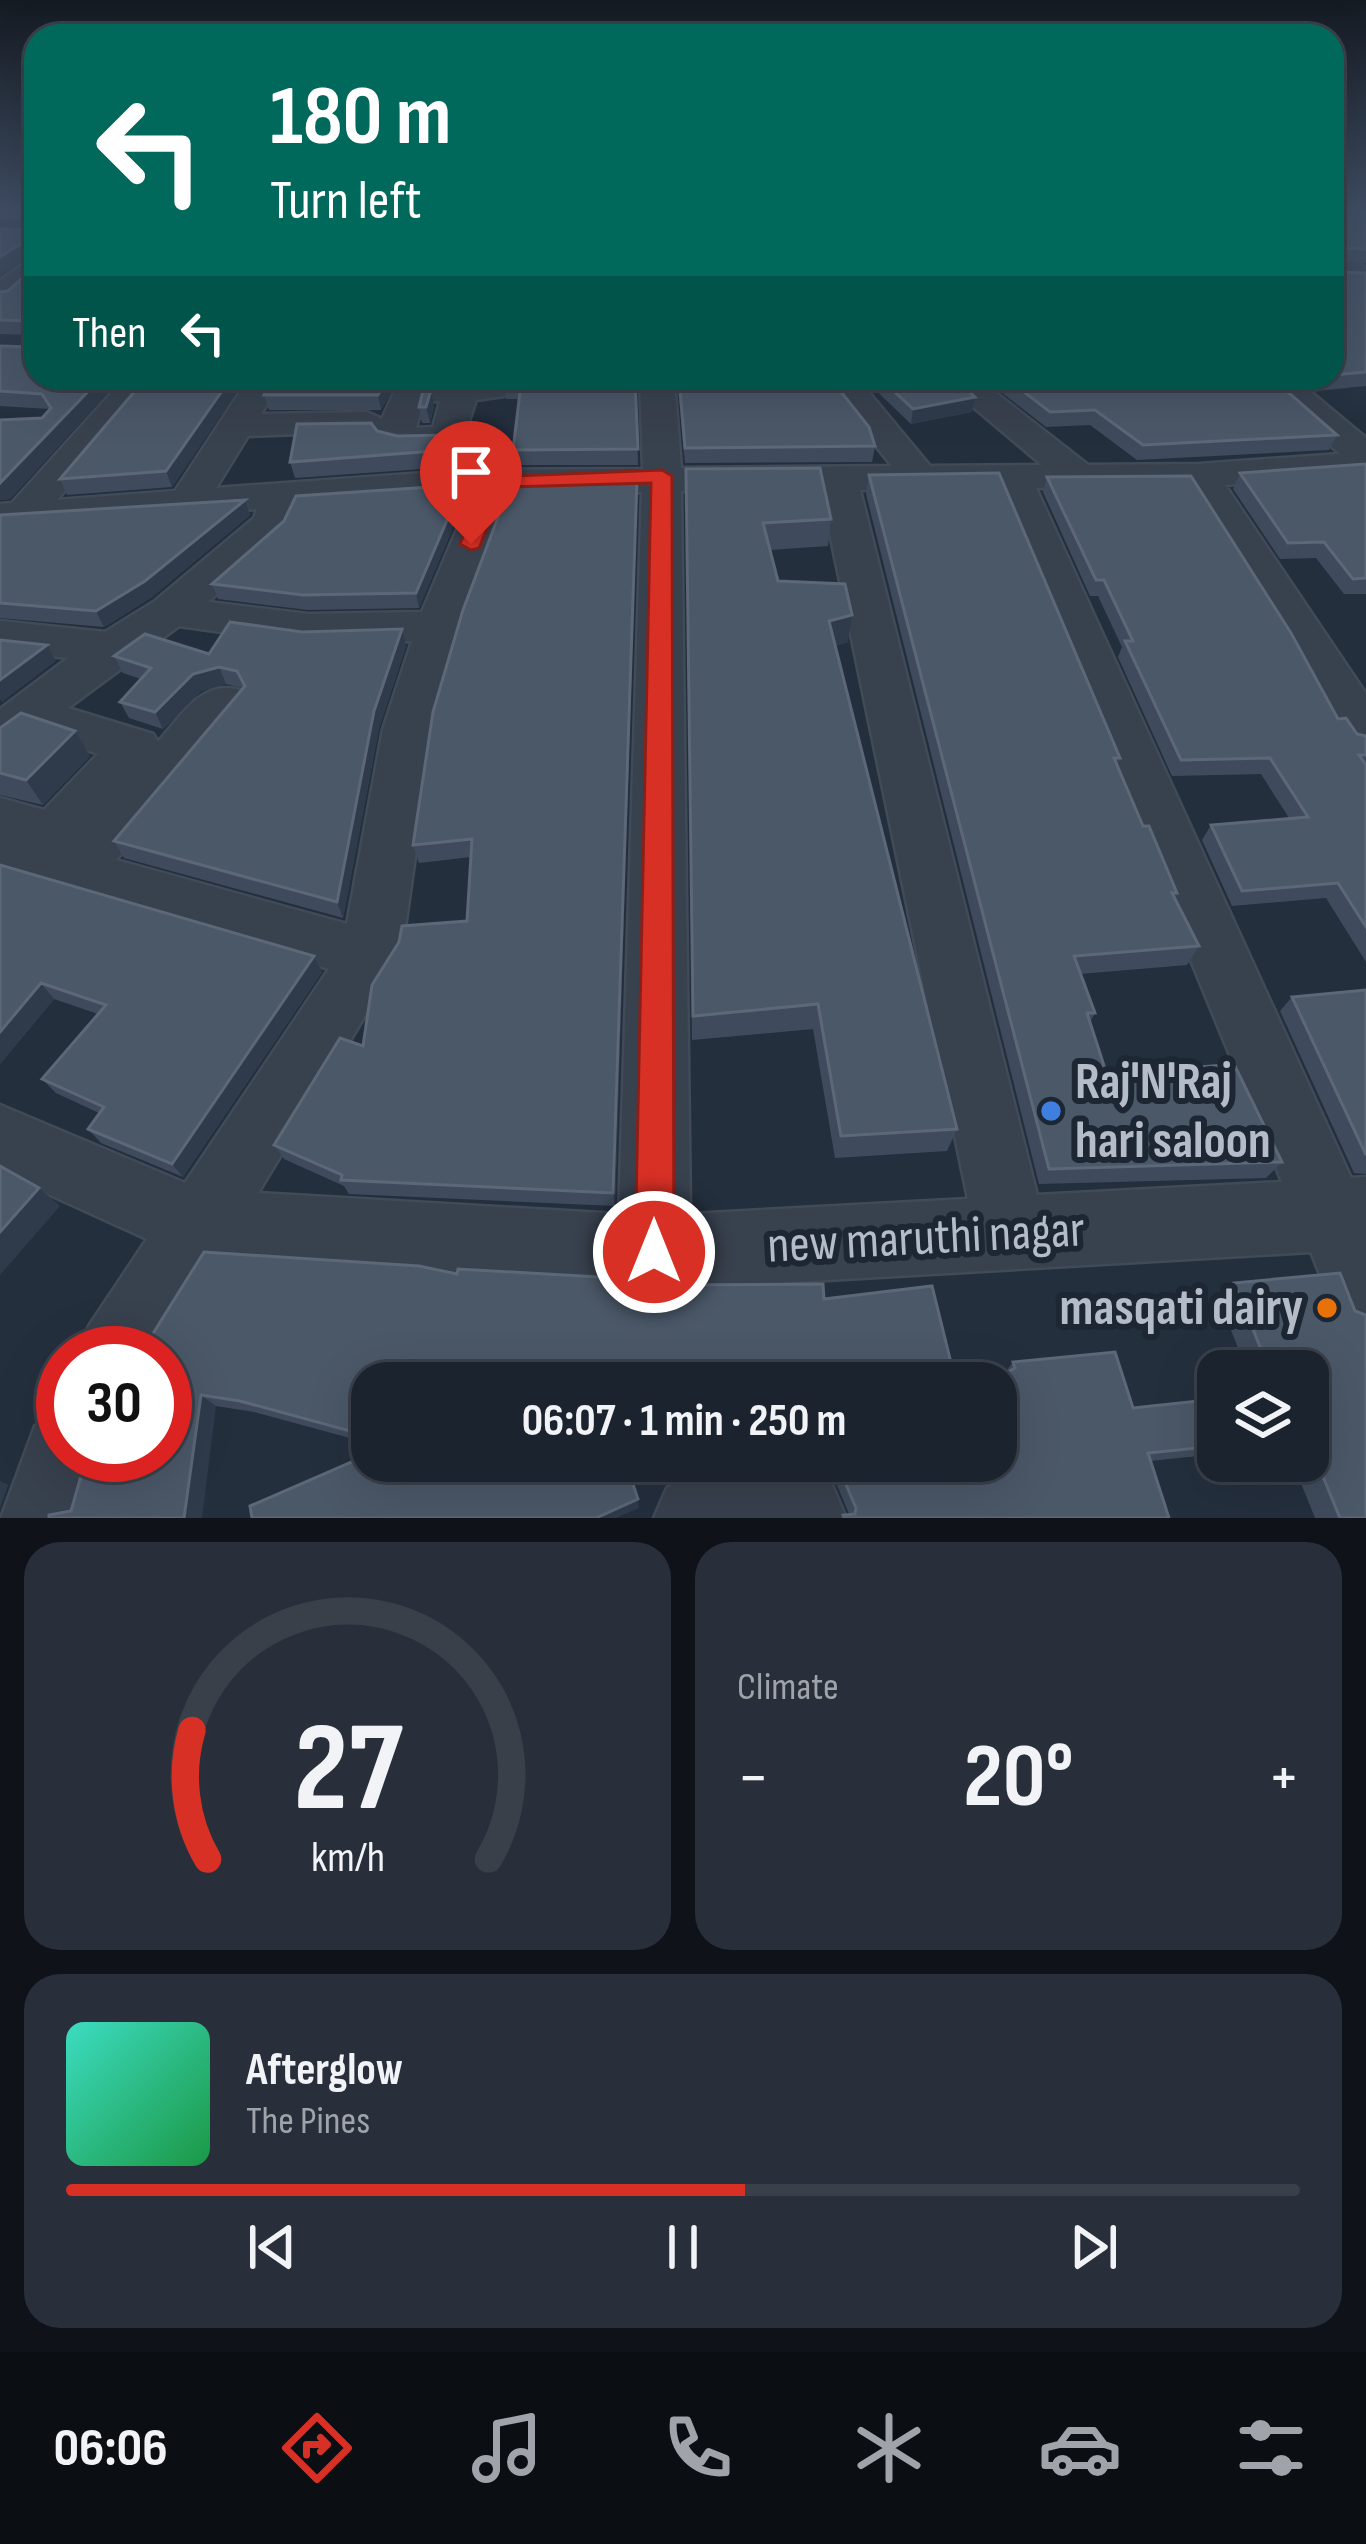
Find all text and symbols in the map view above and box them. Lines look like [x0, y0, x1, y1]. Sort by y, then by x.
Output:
text: 180 m [270, 67, 451, 168]
icon: left [72, 72, 228, 228]
text: Turn left [270, 169, 422, 234]
icon: left [170, 300, 236, 366]
text: Then [72, 306, 146, 361]
pin [420, 421, 522, 544]
icon: arrive [438, 439, 504, 505]
place label: Raj'N'Raj hari saloon [1075, 1052, 1271, 1172]
marker: Raj'N'Raj hari saloon [1038, 1098, 1064, 1124]
position arrow [591, 1189, 717, 1315]
street label: new maruthi nagar [766, 1199, 1086, 1277]
place label: masqati dairy [1060, 1278, 1303, 1339]
marker: masqati dairy [1314, 1295, 1340, 1321]
speed limit sign: 30 [36, 1326, 192, 1482]
map controls [1197, 1350, 1329, 1482]
button: layers [1197, 1350, 1329, 1482]
text: 06:07 · 1 min · 250 m [522, 1394, 846, 1449]
text: Climate [737, 1664, 839, 1711]
text: 27 [293, 1696, 403, 1845]
text: 20° [963, 1724, 1074, 1832]
text: − [737, 1739, 769, 1818]
text: + [1268, 1739, 1300, 1818]
text: km/h [310, 1832, 385, 1884]
text: Afterglow [246, 2043, 403, 2098]
text: The Pines [246, 2098, 370, 2145]
icon: previous [239, 2214, 305, 2280]
icon: pause [650, 2214, 716, 2280]
icon: next [1061, 2214, 1127, 2280]
icon: directions [275, 2406, 359, 2490]
icon: music [465, 2406, 549, 2490]
icon: phone [656, 2406, 740, 2490]
icon: climate [847, 2406, 931, 2490]
icon: car [1038, 2406, 1122, 2490]
icon: filters [1229, 2406, 1313, 2490]
text: 06:06 [53, 2416, 168, 2481]

